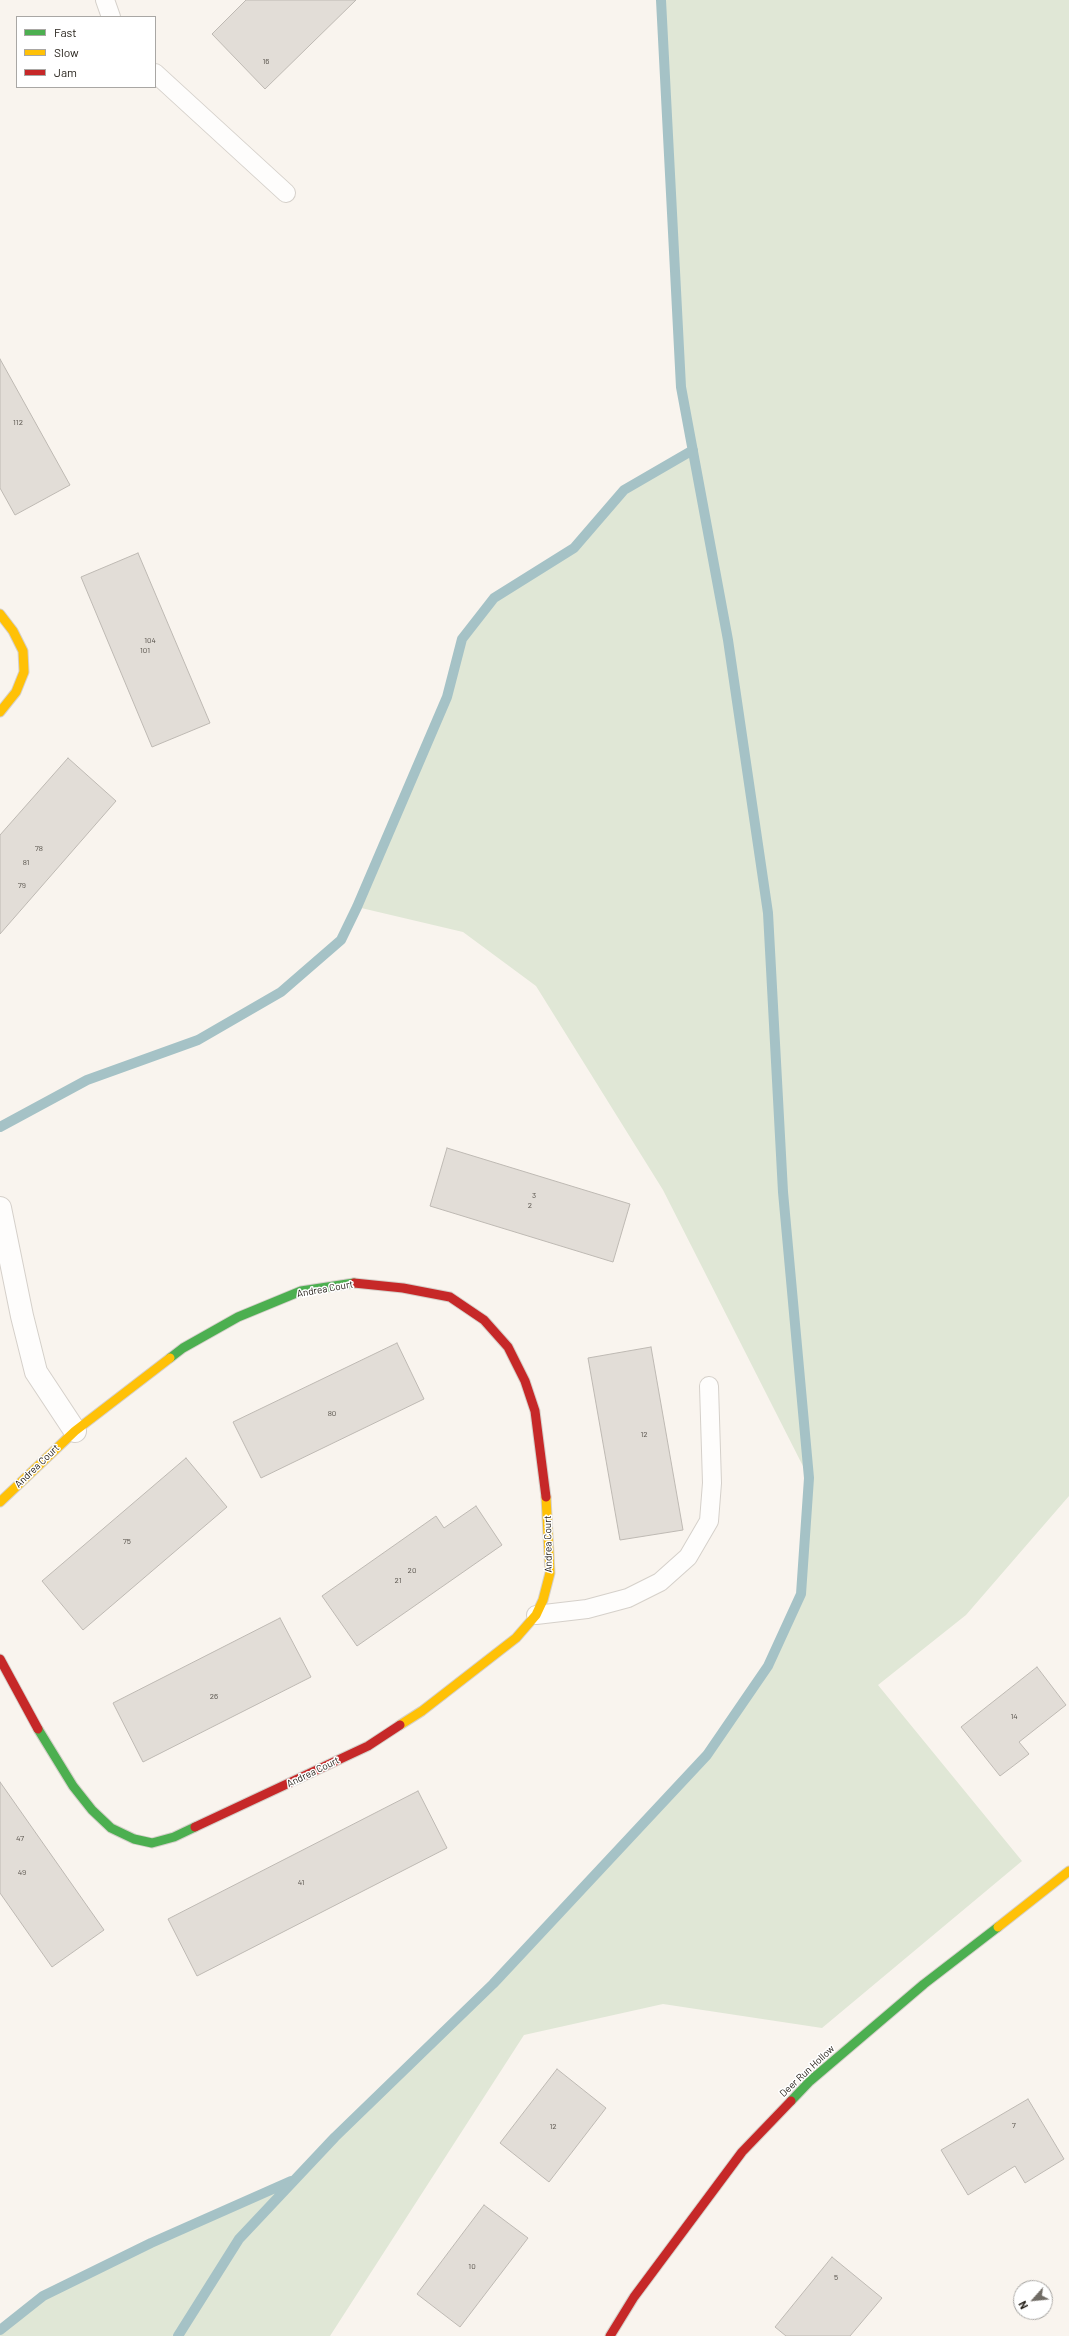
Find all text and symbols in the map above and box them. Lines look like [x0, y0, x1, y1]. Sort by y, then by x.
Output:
legend [16, 16, 156, 88]
text: Fast [54, 25, 77, 39]
text: Slow [54, 45, 79, 59]
house number: 16 [263, 56, 269, 66]
text: Jam [54, 65, 77, 79]
house number: 112 [13, 417, 23, 427]
house number: 104 [144, 635, 156, 645]
house number: 101 [140, 645, 150, 655]
house number: 78 [35, 843, 43, 853]
house number: 81 [23, 857, 29, 867]
house number: 79 [18, 880, 26, 890]
house number: 3 [532, 1190, 536, 1200]
house number: 2 [528, 1200, 532, 1210]
street label: Andrea Court [296, 1278, 354, 1300]
house number: 80 [328, 1408, 336, 1418]
house number: 12 [640, 1429, 648, 1439]
street label: Andrea Court [12, 1442, 62, 1490]
street label: Andrea Court [542, 1515, 554, 1573]
house number: 75 [123, 1536, 131, 1546]
house number: 20 [408, 1565, 416, 1575]
house number: 21 [395, 1575, 401, 1585]
house number: 26 [210, 1691, 218, 1701]
house number: 14 [1010, 1711, 1018, 1721]
street label: Andrea Court [285, 1754, 341, 1790]
house number: 47 [16, 1833, 24, 1843]
house number: 49 [18, 1867, 26, 1877]
house number: 41 [298, 1877, 304, 1887]
street label: Deer Run Hollow [777, 2043, 837, 2099]
house number: 7 [1012, 2120, 1016, 2130]
house number: 12 [549, 2121, 557, 2131]
house number: 10 [468, 2261, 476, 2271]
house number: 5 [834, 2272, 838, 2282]
north arrow [1013, 2280, 1053, 2320]
text: N [1015, 2299, 1030, 2311]

